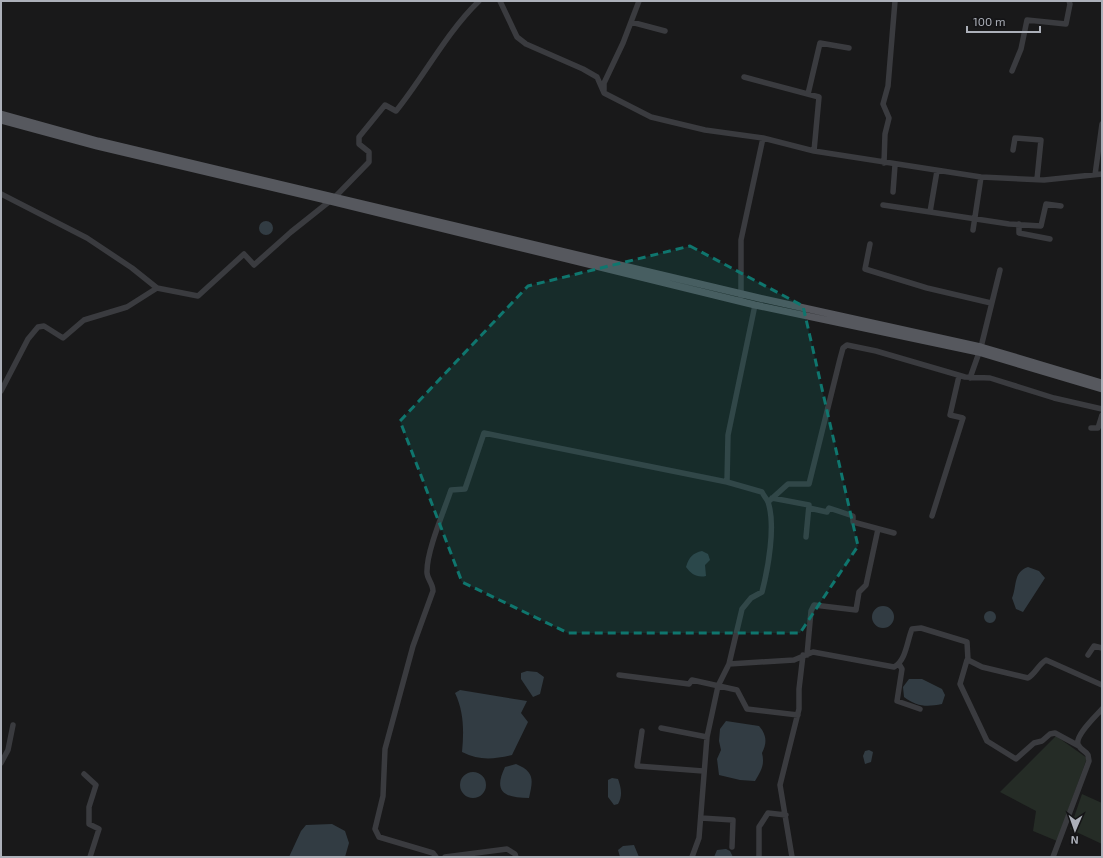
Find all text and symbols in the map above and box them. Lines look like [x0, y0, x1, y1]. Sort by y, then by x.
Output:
scale bar [967, 8, 1040, 34]
text: 100 m [973, 14, 1005, 28]
north arrow [1055, 810, 1095, 850]
text: N [1070, 834, 1079, 847]

